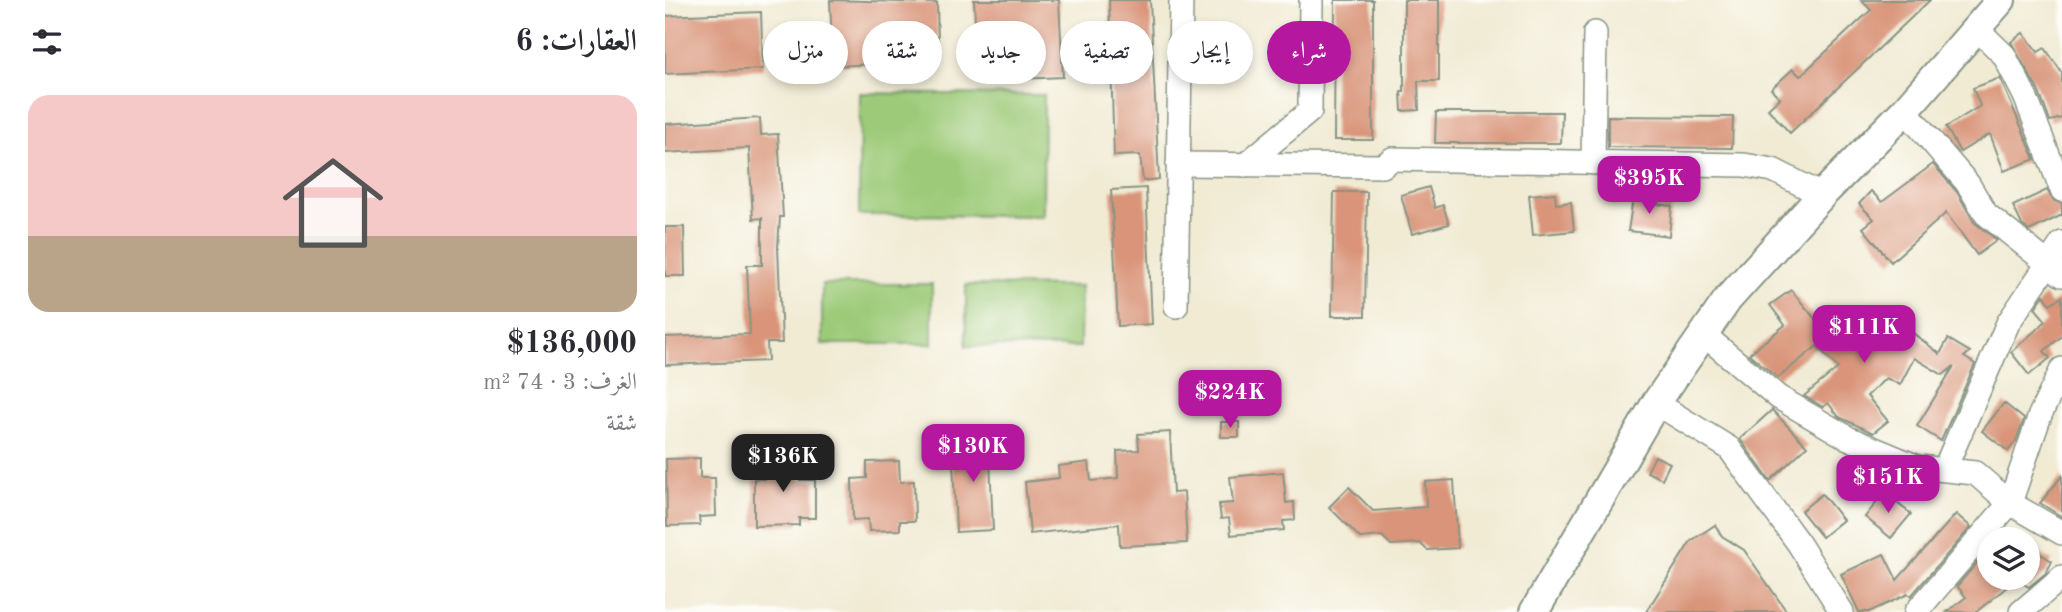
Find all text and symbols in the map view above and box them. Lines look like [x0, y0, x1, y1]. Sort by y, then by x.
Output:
chip: منزل [763, 21, 848, 84]
chip: شقة [862, 21, 942, 84]
chip: جديد [956, 21, 1046, 84]
chip: تصفية [1060, 21, 1153, 84]
chip: إيجار [1167, 21, 1253, 84]
chip: شراء [1267, 21, 1351, 84]
icon: filters [28, 23, 66, 61]
text: العقارات: 6 [516, 27, 637, 57]
icon: home [270, 140, 396, 266]
pin: $395K [1600, 156, 1698, 216]
text: $395K [1613, 167, 1685, 190]
pin: $111K [1815, 306, 1913, 365]
text: $111K [1828, 316, 1900, 339]
text: $136,000 [507, 329, 637, 359]
pin: $224K [1181, 370, 1279, 430]
text: الغرف: 3 · 74 m² [483, 371, 637, 394]
text: $224K [1194, 381, 1266, 404]
text: شقة [607, 412, 637, 435]
pin: $130K [924, 424, 1022, 484]
pin: $136K [734, 434, 832, 494]
text: $130K [937, 435, 1009, 458]
text: $136K [747, 445, 819, 468]
pin: $151K [1839, 456, 1937, 515]
text: $151K [1852, 466, 1924, 489]
map controls [1977, 527, 2040, 590]
button: layers [1977, 527, 2040, 590]

